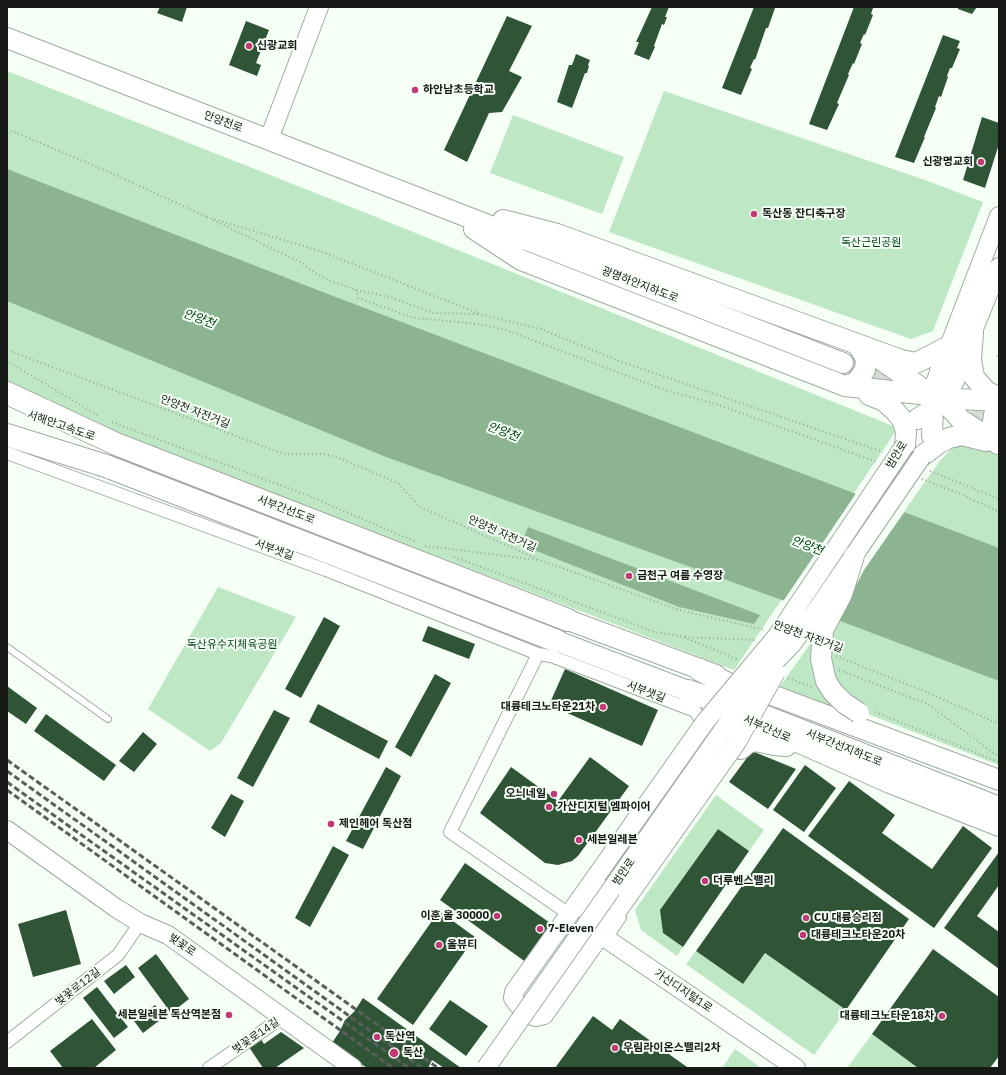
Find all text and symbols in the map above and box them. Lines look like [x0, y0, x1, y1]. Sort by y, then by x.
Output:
place label: 신광교회 [257, 39, 297, 53]
marker: 신광교회 [244, 41, 254, 51]
place label: 하안남초등학교 [423, 83, 494, 97]
marker: 하안남초등학교 [410, 85, 420, 95]
street label: 안양천로 [202, 109, 244, 135]
place label: 신광명교회 [922, 155, 973, 169]
marker: 신광명교회 [976, 157, 986, 167]
place label: 독산동 잔디축구장 [762, 207, 846, 221]
marker: 독산동 잔디축구장 [749, 209, 759, 219]
park label: 독산근린공원 [841, 236, 901, 250]
street label: 광명하안지하도로 [600, 264, 680, 306]
water label: 안양천 [181, 307, 217, 331]
street label: 안양천 자전거길 [158, 393, 232, 431]
street label: 서해안고속도로 [25, 408, 97, 444]
water label: 안양천 [485, 420, 521, 444]
street label: 범안로 [883, 439, 911, 471]
street label: 서부간선도로 [255, 493, 317, 527]
street label: 안양천 자전거길 [466, 513, 538, 555]
water label: 안양천 [789, 534, 825, 558]
street label: 서부샛길 [253, 537, 295, 563]
place label: 금천구 여름 수영장 [637, 569, 723, 583]
marker: 금천구 여름 수영장 [624, 571, 634, 581]
street label: 안양천 자전거길 [771, 618, 845, 656]
park label: 독산유수지체육공원 [186, 638, 278, 652]
street label: 서부샛길 [625, 679, 667, 705]
place label: 대륭테크노타운21차 [501, 700, 595, 714]
marker: 대륭테크노타운21차 [598, 702, 608, 712]
street label: 서부간선로 [741, 713, 793, 745]
street label: 서부간선지하도로 [804, 727, 884, 769]
place label: 오늬네일 [506, 787, 546, 801]
marker: 오늬네일 [549, 789, 559, 799]
place label: 가산디지털 엠파이어 [557, 800, 651, 814]
marker: 가산디지털 엠파이어 [544, 802, 554, 812]
place label: 제인헤어 독산점 [339, 817, 412, 831]
marker: 제인헤어 독산점 [326, 819, 336, 829]
place label: 세븐일레븐 [587, 833, 638, 847]
marker: 세븐일레븐 [574, 835, 584, 845]
street label: 범안로 [610, 856, 638, 888]
place label: 더루벤스밸리 [713, 874, 774, 888]
marker: 더루벤스밸리 [700, 876, 710, 886]
place label: 이훈 올 30000 [420, 909, 489, 923]
marker: 이훈 올 30000 [492, 911, 502, 921]
place label: CU 대륭승리점 [814, 911, 882, 925]
marker: CU 대륭승리점 [801, 913, 811, 923]
place label: 7-Eleven [548, 922, 594, 936]
marker: 7-Eleven [535, 924, 545, 934]
place label: 대륭테크노타운20차 [811, 928, 905, 942]
marker: 대륭테크노타운20차 [798, 930, 808, 940]
street label: 벚꽃로 [166, 931, 198, 959]
place label: 올뷰티 [447, 938, 477, 952]
marker: 올뷰티 [434, 940, 444, 950]
street label: 벚꽃로12길 [53, 965, 103, 1009]
street label: 가산디지털1로 [651, 967, 715, 1015]
place label: 세븐일레븐 독산역본점 [117, 1008, 221, 1022]
place label: 대륭테크노타운18차 [840, 1009, 934, 1023]
marker: 세븐일레븐 독산역본점 [224, 1010, 234, 1020]
marker: 대륭테크노타운18차 [937, 1011, 947, 1021]
street label: 벚꽃로14길 [230, 1016, 282, 1056]
place label: 독산역 [385, 1030, 415, 1044]
marker: 독산역 [372, 1032, 382, 1042]
place label: 우림라이온스밸리2차 [623, 1041, 721, 1055]
marker: 우림라이온스밸리2차 [610, 1043, 620, 1053]
place label: 독산 [403, 1046, 423, 1060]
marker: 독산 [388, 1047, 400, 1059]

